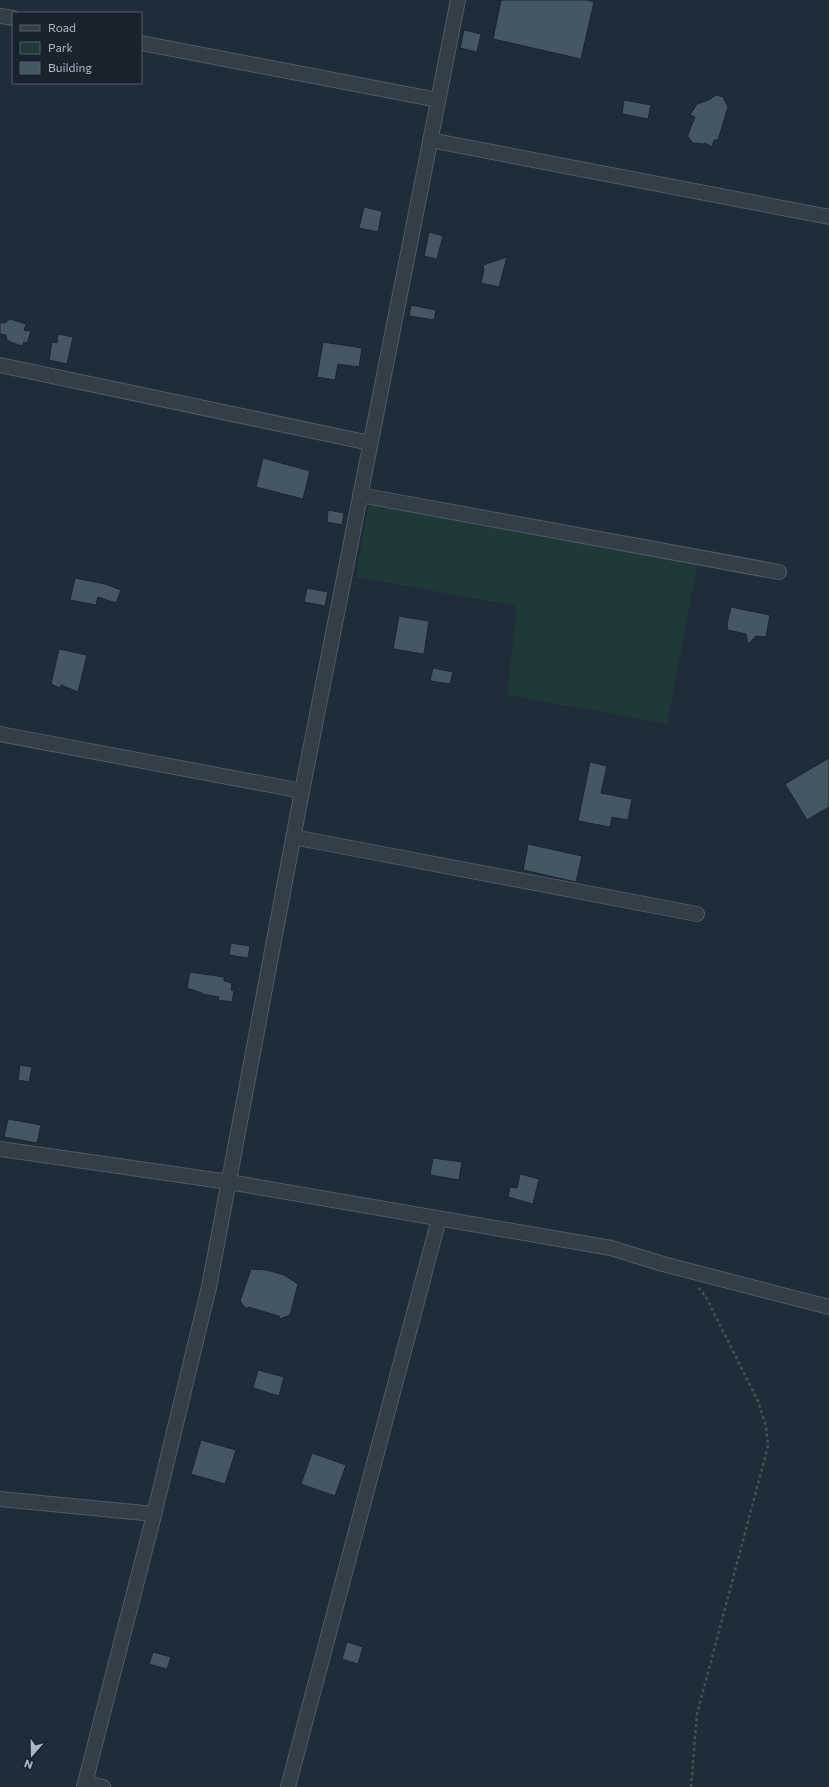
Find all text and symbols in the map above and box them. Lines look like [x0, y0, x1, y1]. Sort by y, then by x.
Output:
legend [12, 12, 142, 84]
text: Road [48, 20, 76, 34]
text: Park [48, 40, 74, 54]
text: Building [48, 60, 92, 74]
north arrow [12, 1735, 52, 1775]
text: N [22, 1757, 35, 1772]

